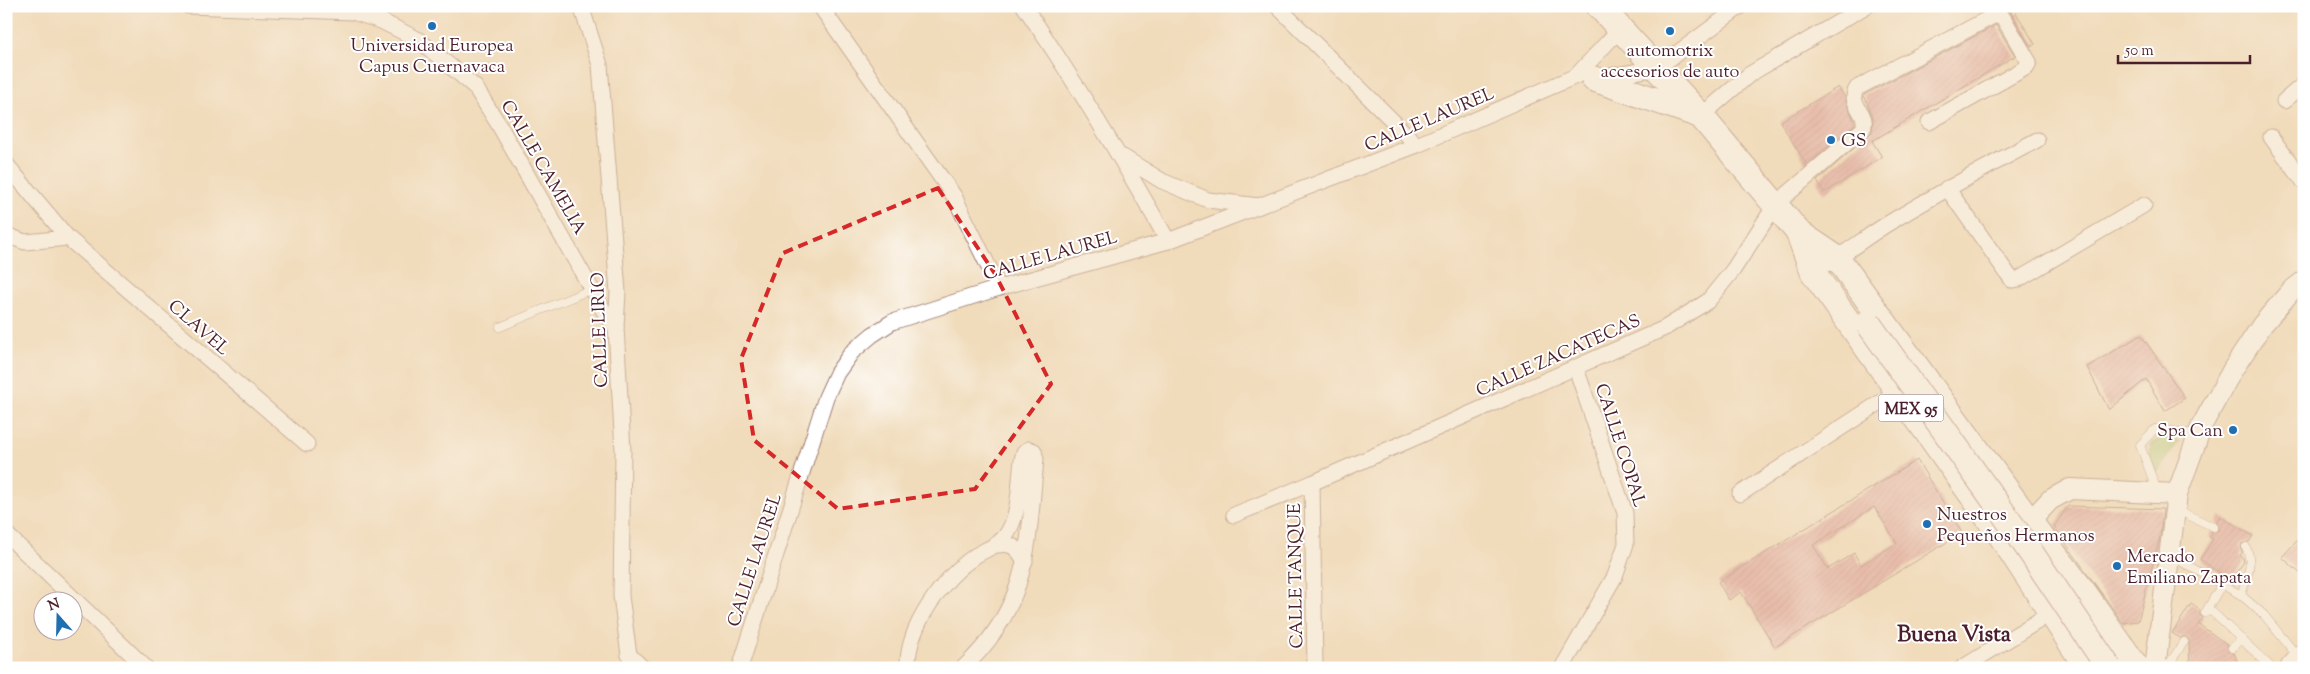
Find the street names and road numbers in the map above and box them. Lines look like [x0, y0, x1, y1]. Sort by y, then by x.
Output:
street label: CALLE LAUREL [1361, 82, 1499, 160]
street label: CALLE CAMELIA [493, 96, 592, 241]
street label: CALLE LAUREL [980, 225, 1121, 289]
street label: CALLE LIRIO [586, 272, 616, 388]
street label: CLAVEL [161, 295, 234, 363]
street label: CALLE ZACATECAS [1472, 309, 1645, 405]
street label: CALLE COPAL [1587, 380, 1651, 511]
road number: MEX 95 [1878, 394, 1944, 422]
street label: CALLE LAUREL [722, 491, 790, 630]
street label: CALLE TANQUE [1283, 503, 1311, 649]

